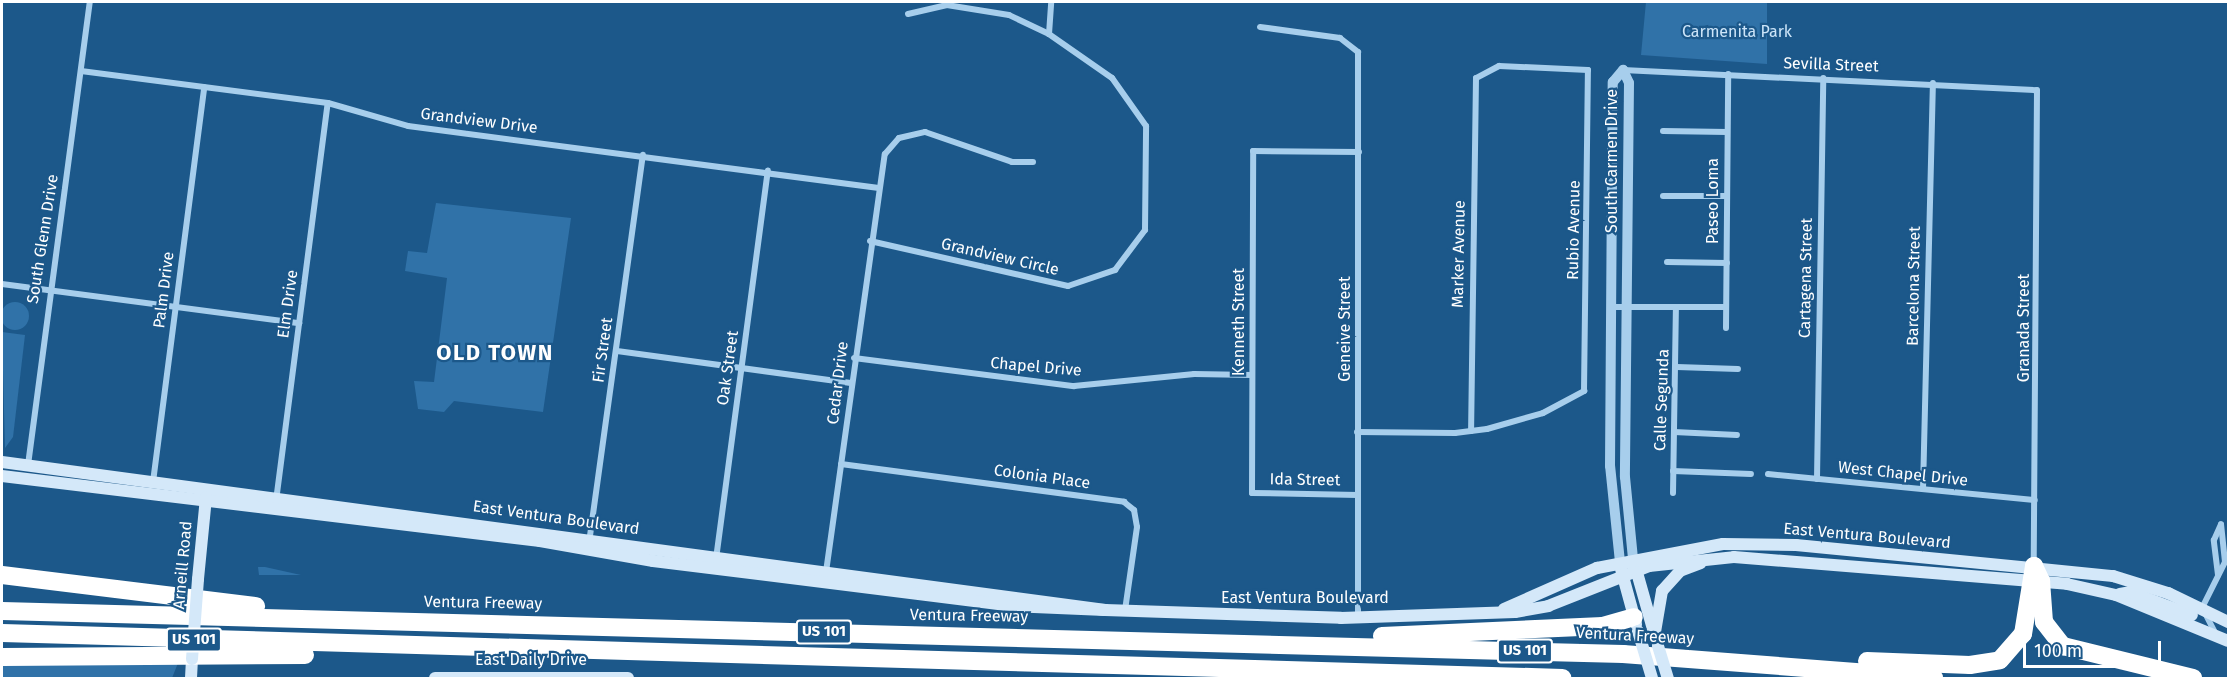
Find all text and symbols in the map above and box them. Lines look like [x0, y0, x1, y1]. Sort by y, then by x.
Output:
park label: Carmenita Park [1682, 22, 1792, 42]
street label: Sevilla Street [1783, 54, 1879, 76]
street label: South Carmen Drive [1602, 89, 1622, 233]
street label: Grandview Drive [419, 104, 539, 138]
street label: Paseo Loma [1703, 158, 1723, 244]
street label: South Glenn Drive [23, 173, 63, 305]
street label: Rubio Avenue [1564, 180, 1584, 280]
street label: Marker Avenue [1448, 200, 1470, 308]
street label: Cartagena Street [1795, 218, 1817, 338]
street label: Barcelona Street [1903, 226, 1925, 346]
street label: Grandview Circle [939, 234, 1061, 280]
street label: Palm Drive [150, 251, 178, 329]
street label: Kenneth Street [1229, 268, 1249, 376]
street label: Elm Drive [274, 269, 302, 339]
street label: Granada Street [2014, 274, 2034, 382]
street label: Geneive Street [1335, 276, 1355, 382]
street label: Fir Street [589, 316, 617, 384]
street label: Oak Street [713, 329, 743, 407]
district label: OLD TOWN [436, 340, 554, 366]
street label: Cedar Drive [823, 340, 853, 426]
street label: Calle Segunda [1651, 349, 1673, 451]
street label: Chapel Drive [990, 353, 1082, 381]
street label: West Chapel Drive [1837, 458, 1969, 490]
street label: Colonia Place [993, 461, 1091, 493]
street label: Ida Street [1270, 470, 1340, 490]
street label: East Ventura Boulevard [472, 497, 640, 539]
street label: East Ventura Boulevard [1783, 519, 1951, 553]
street label: Arneill Road [170, 520, 196, 610]
street label: East Ventura Boulevard [1221, 588, 1389, 608]
street label: Ventura Freeway [424, 592, 542, 614]
street label: Ventura Freeway [910, 605, 1028, 627]
road number: US 101 [796, 620, 852, 644]
street label: Ventura Freeway [1575, 623, 1695, 649]
road number: US 101 [166, 628, 222, 652]
scale bar [2026, 629, 2164, 667]
road number: US 101 [1496, 639, 1553, 663]
text: 100 m [2034, 640, 2082, 662]
street label: East Daily Drive [475, 650, 587, 670]

